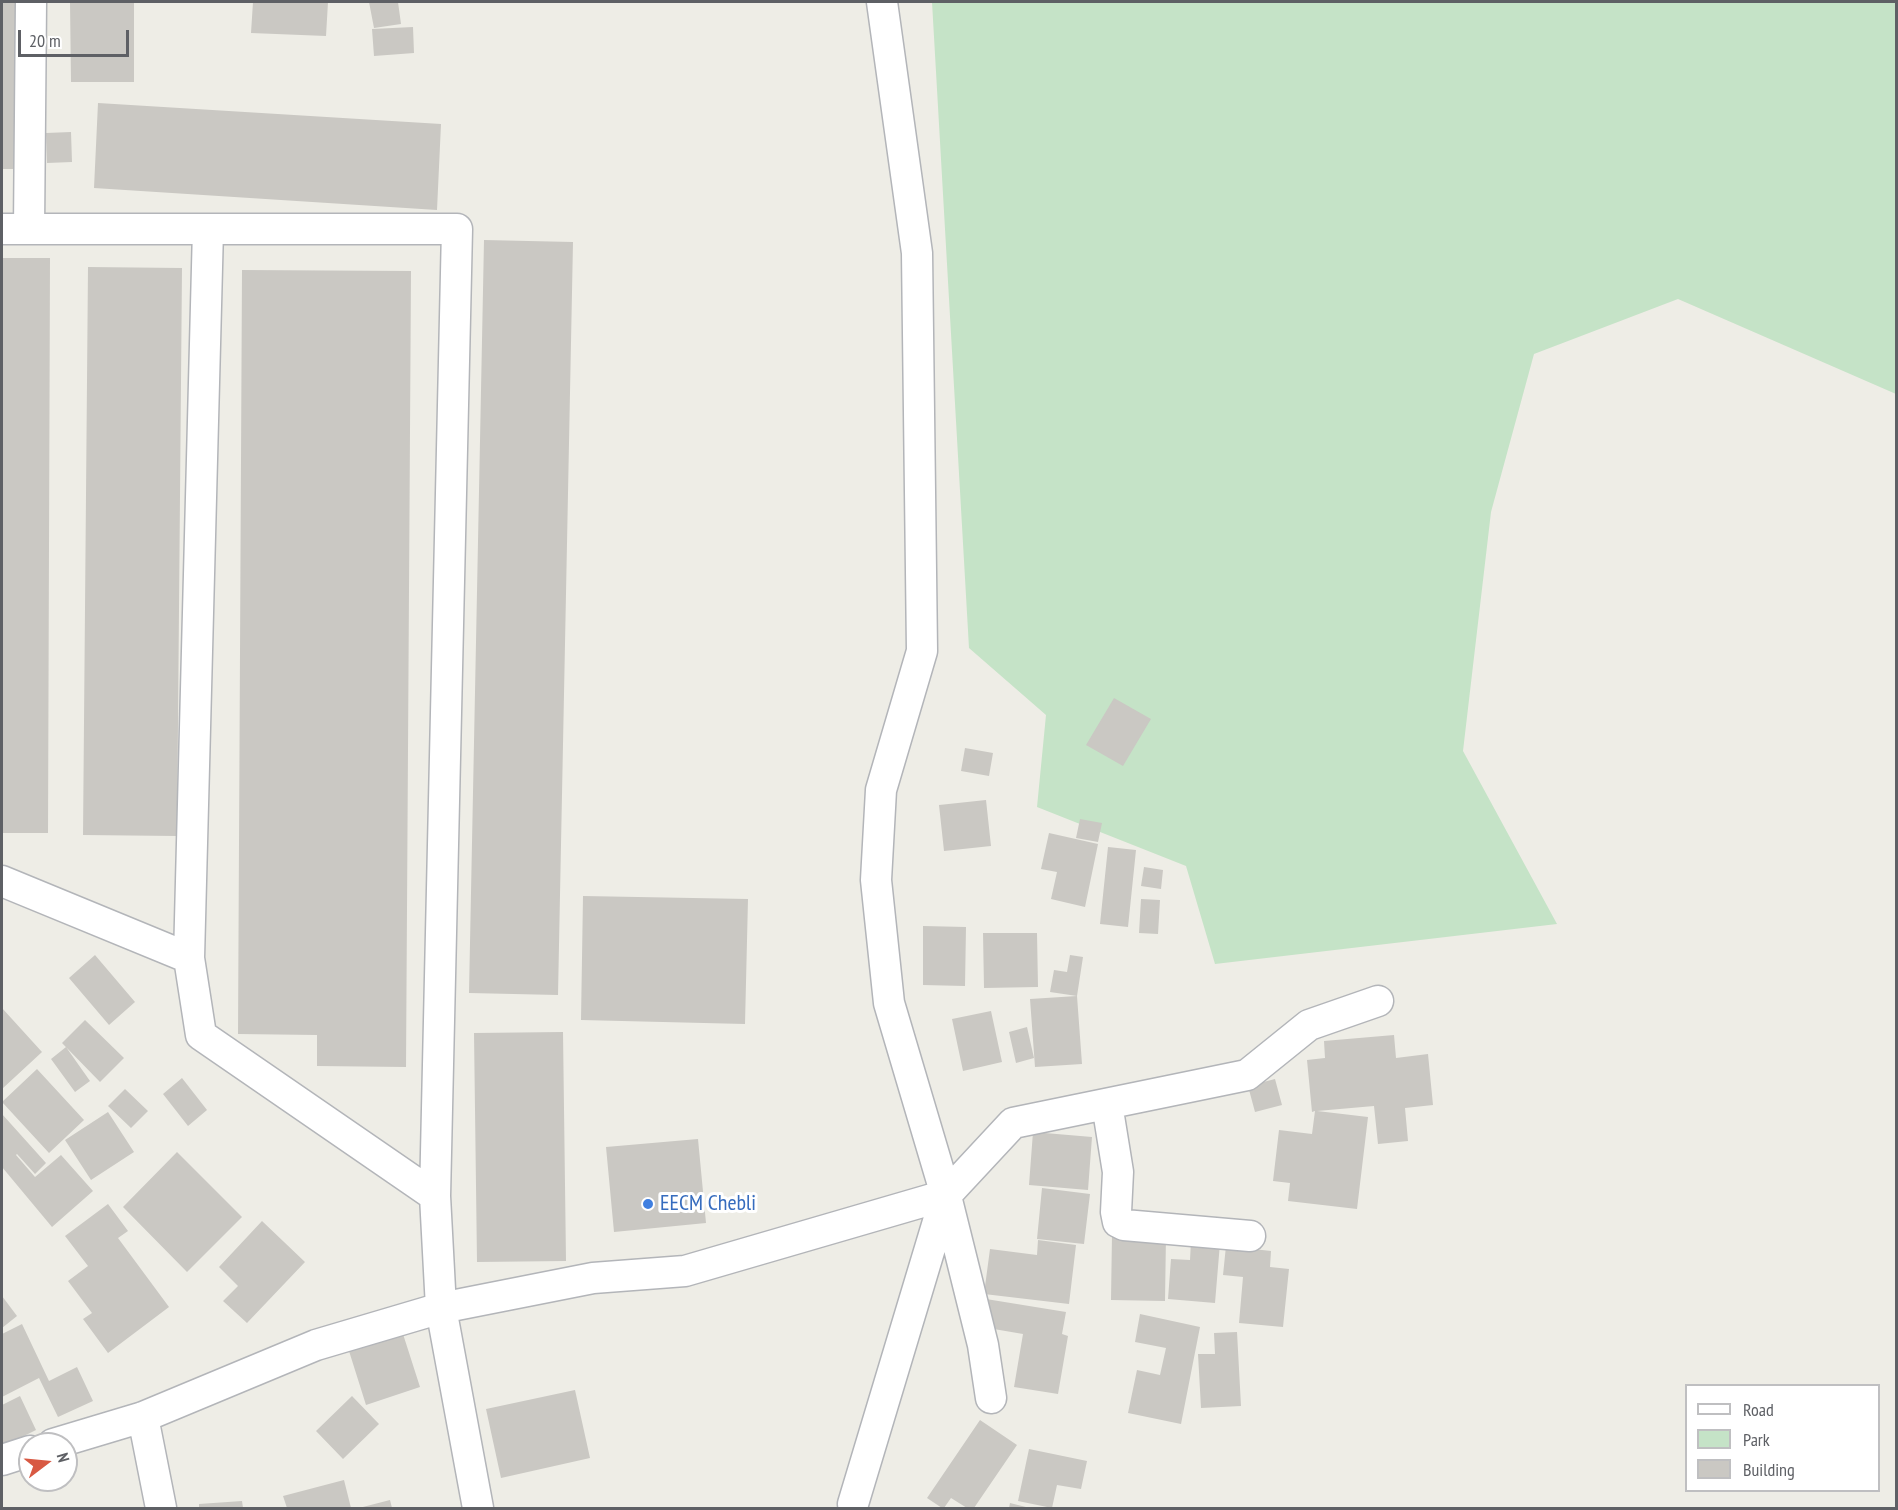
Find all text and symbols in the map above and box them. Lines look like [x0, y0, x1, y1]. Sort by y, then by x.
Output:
scale bar [21, 18, 132, 56]
text: 20 m [29, 29, 61, 52]
place label: EECM Chebli [660, 1191, 756, 1217]
marker: EECM Chebli [641, 1197, 655, 1211]
legend [1685, 1384, 1880, 1492]
text: Road [1743, 1398, 1774, 1421]
text: Park [1743, 1428, 1770, 1451]
north arrow [18, 1432, 78, 1492]
text: N [53, 1451, 74, 1464]
text: Building [1743, 1458, 1795, 1481]

